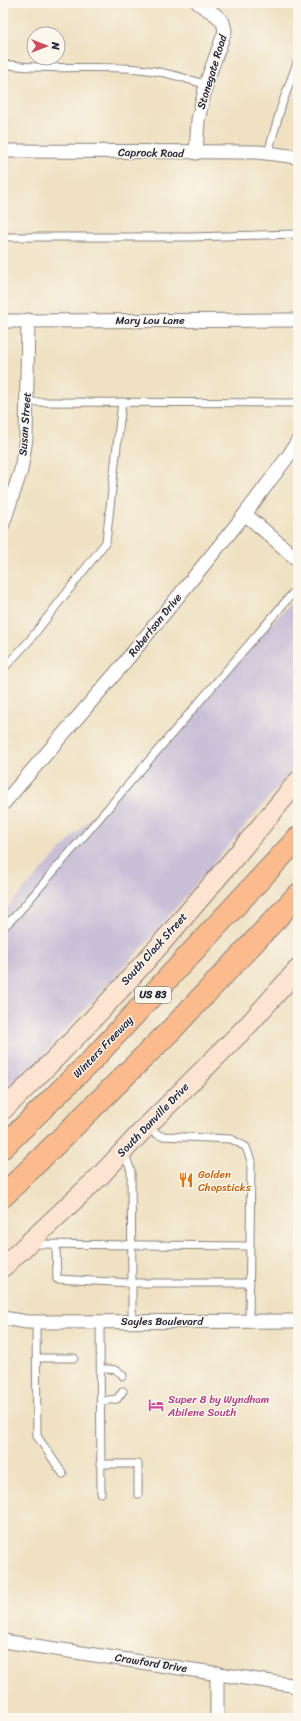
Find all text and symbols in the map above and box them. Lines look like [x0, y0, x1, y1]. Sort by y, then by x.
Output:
north arrow [26, 26, 66, 66]
street label: Stonegate Road [192, 31, 233, 112]
text: N [46, 41, 65, 50]
street label: Caprock Road [118, 143, 185, 163]
street label: Mary Lou Lane [115, 311, 185, 330]
street label: Susan Street [13, 391, 37, 456]
street label: Robertson Drive [123, 589, 187, 661]
street label: South Clack Street [116, 908, 192, 990]
road number: US 83 [135, 987, 171, 1003]
street label: Winters Freeway [68, 1011, 138, 1083]
street label: South Danville Drive [112, 1078, 194, 1162]
place label: Golden Chopsticks [198, 1165, 252, 1197]
restaurant icon: Golden Chopsticks [177, 1171, 195, 1189]
street label: Sayles Boulevard [121, 1312, 204, 1331]
place label: Super 8 by Wyndham Abilene South [167, 1390, 269, 1422]
hotel icon: Super 8 by Wyndham Abilene South [147, 1396, 165, 1414]
street label: Crawford Drive [114, 1648, 189, 1678]

